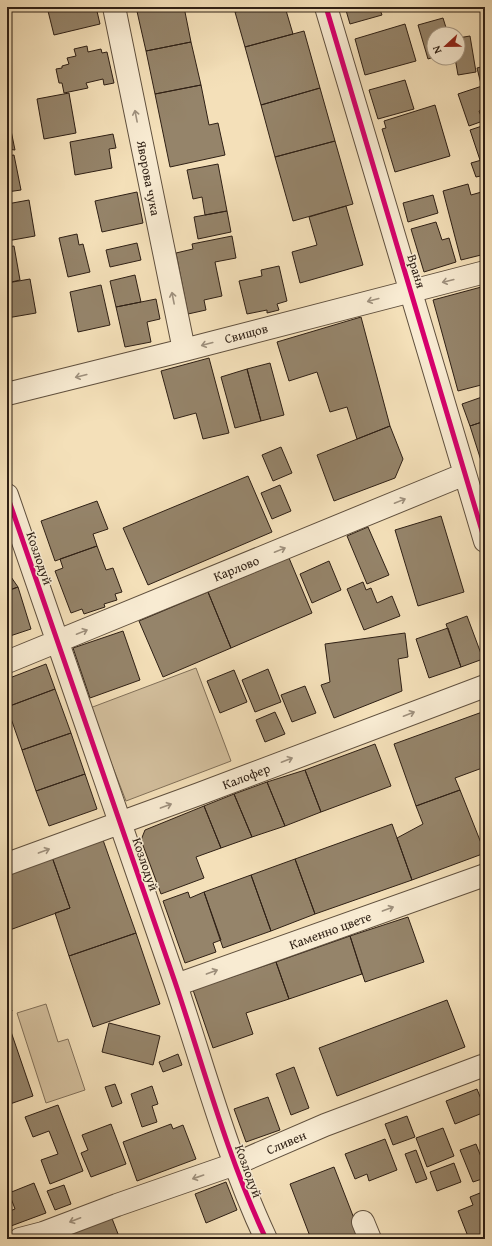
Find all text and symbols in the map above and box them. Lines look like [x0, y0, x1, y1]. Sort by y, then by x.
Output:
north arrow [426, 26, 466, 66]
text: N [428, 43, 446, 56]
one-way arrow [132, 109, 140, 122]
street label: Яворова чука [132, 138, 165, 218]
street label: Враня [402, 252, 431, 291]
one-way arrow [442, 277, 455, 285]
one-way arrow [169, 292, 177, 305]
one-way arrow [367, 297, 380, 304]
street label: Свищов [222, 319, 270, 348]
one-way arrow [201, 340, 214, 348]
one-way arrow [75, 372, 88, 380]
one-way arrow [394, 496, 406, 504]
street label: Козлодуй [22, 529, 58, 588]
one-way arrow [274, 546, 286, 554]
street label: Карлово [210, 551, 262, 586]
one-way arrow [76, 627, 88, 635]
one-way arrow [403, 710, 415, 718]
one-way arrow [281, 756, 293, 764]
street label: Калофер [220, 759, 273, 794]
one-way arrow [159, 802, 171, 810]
street label: Козлодуй [128, 835, 164, 894]
one-way arrow [37, 847, 50, 854]
one-way arrow [381, 905, 393, 913]
street label: Каменно цвете [286, 907, 374, 954]
one-way arrow [206, 967, 218, 975]
street label: Сливен [263, 1125, 310, 1159]
street label: Козлодуй [230, 1142, 267, 1201]
one-way arrow [192, 1174, 205, 1181]
one-way arrow [70, 1217, 82, 1225]

